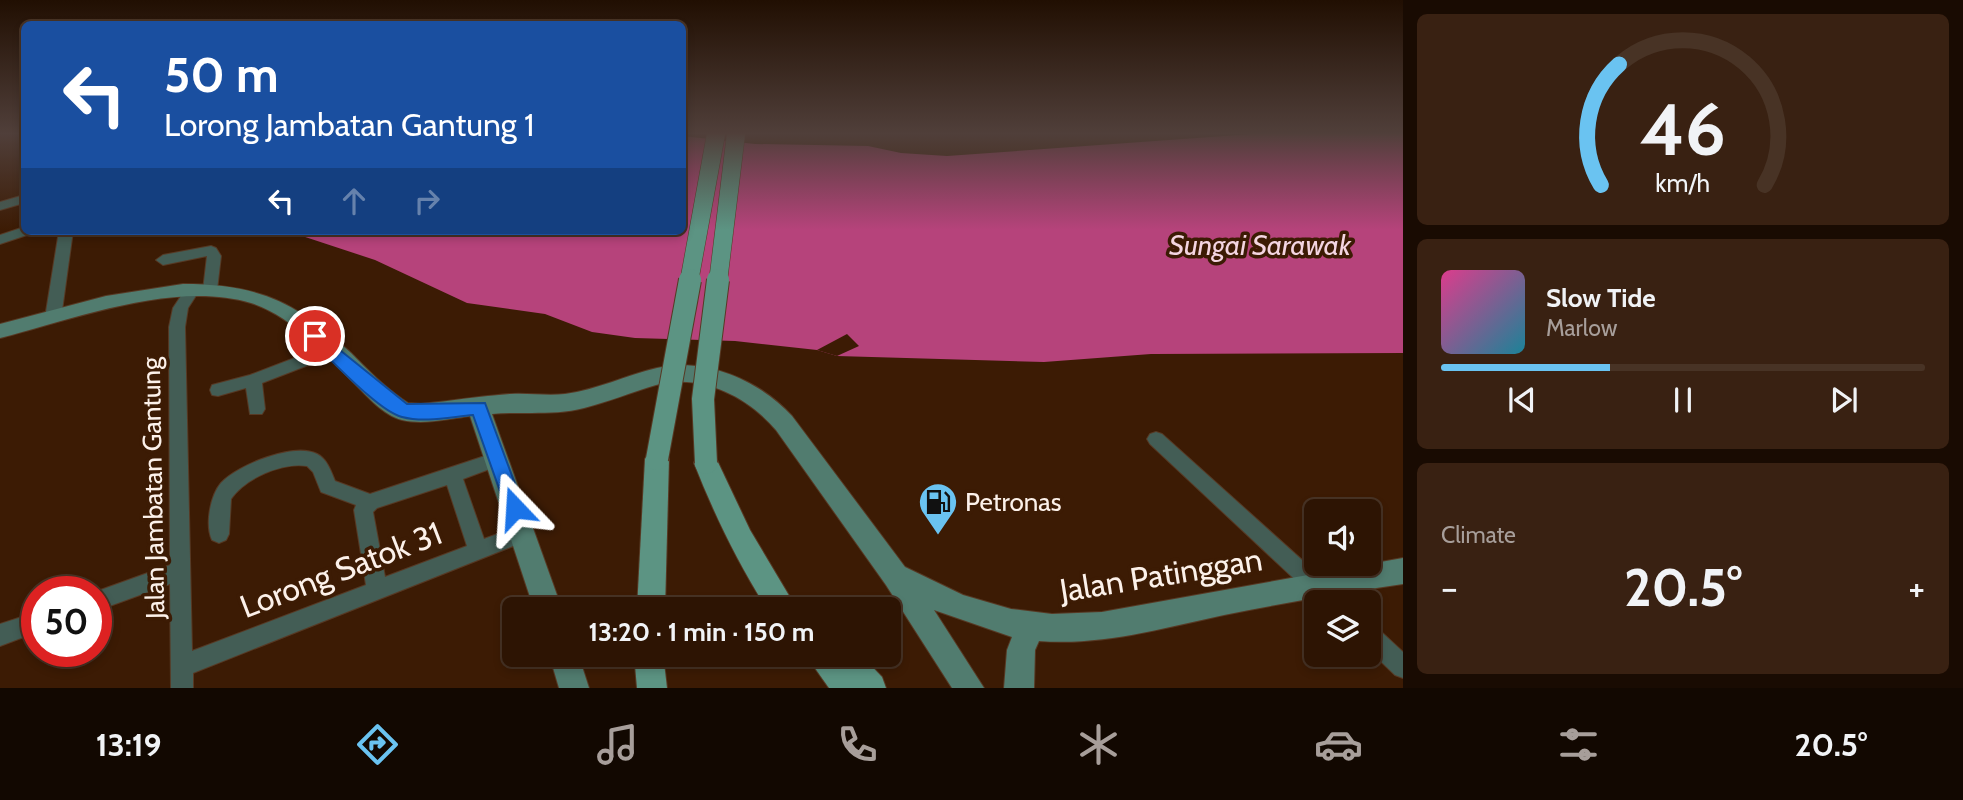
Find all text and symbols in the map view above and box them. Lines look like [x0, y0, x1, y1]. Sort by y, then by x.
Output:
text: 50 m [164, 45, 279, 104]
icon: left [49, 49, 140, 140]
text: 46 [1640, 86, 1726, 174]
text: Lorong Jambatan Gantung 1 [164, 105, 534, 144]
text: km/h [1656, 168, 1710, 198]
icon: left [262, 182, 300, 220]
icon: ahead [335, 182, 373, 220]
icon: right [408, 182, 446, 220]
water label: Sungai Sarawak [1169, 228, 1352, 262]
text: Slow Tide [1546, 282, 1656, 314]
pin [285, 306, 345, 366]
text: Marlow [1546, 314, 1617, 342]
icon: arrive [296, 317, 334, 355]
street label: Jalan Jambatan Gantung [135, 356, 171, 620]
icon: previous [1503, 381, 1541, 419]
icon: pause [1664, 381, 1702, 419]
icon: next [1825, 381, 1863, 419]
position arrow [478, 471, 552, 545]
fuel station icon: Petronas [917, 481, 959, 536]
place label: Petronas [965, 486, 1062, 518]
map controls [1304, 499, 1381, 667]
button: sound [1304, 499, 1381, 576]
street label: Lorong Satok 31 [234, 513, 447, 626]
text: Climate [1441, 521, 1516, 549]
street label: Jalan Patinggan [1056, 539, 1265, 610]
text: 20.5° [1624, 556, 1742, 619]
text: − [1441, 564, 1458, 611]
text: + [1908, 564, 1925, 611]
speed limit sign: 50 [21, 576, 112, 667]
button: layers [1304, 590, 1381, 667]
text: 13:20 · 1 min · 150 m [589, 616, 814, 648]
icon: directions [353, 720, 402, 769]
icon: music [593, 720, 642, 769]
icon: phone [833, 720, 882, 769]
icon: climate [1074, 720, 1123, 769]
icon: car [1314, 720, 1363, 769]
icon: filters [1554, 720, 1603, 769]
text: 13:19 [96, 725, 162, 764]
text: 20.5° [1795, 725, 1867, 764]

